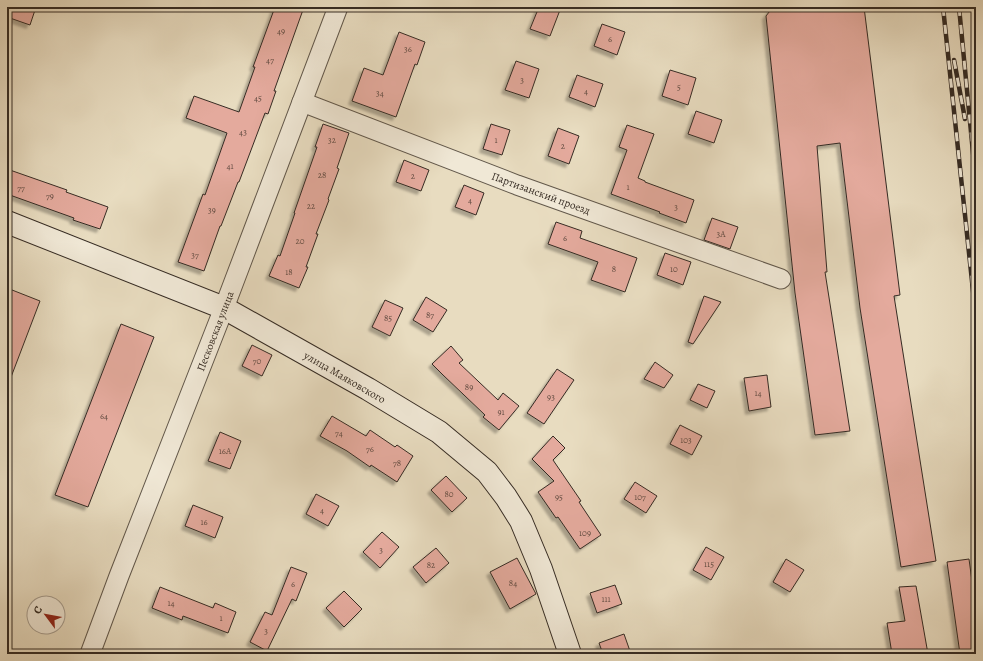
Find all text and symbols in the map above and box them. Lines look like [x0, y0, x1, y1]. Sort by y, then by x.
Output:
house number: 49 [277, 25, 285, 37]
house number: 6 [608, 33, 612, 45]
house number: 36 [404, 43, 412, 55]
house number: 47 [266, 54, 274, 66]
house number: 3 [520, 74, 524, 86]
house number: 5 [677, 81, 681, 93]
house number: 4 [584, 85, 588, 97]
house number: 34 [376, 87, 384, 99]
house number: 45 [254, 92, 262, 104]
house number: 43 [239, 126, 247, 138]
house number: 32 [328, 134, 337, 146]
house number: 1 [494, 134, 498, 146]
house number: 2 [561, 140, 566, 152]
house number: 41 [226, 160, 234, 172]
house number: 28 [318, 169, 326, 181]
street label: Партизанский проезд [489, 169, 593, 219]
house number: 2 [411, 170, 416, 182]
house number: 1 [626, 181, 630, 193]
house number: 77 [17, 182, 25, 194]
house number: 79 [46, 190, 54, 202]
house number: 4 [468, 194, 472, 206]
house number: 22 [307, 200, 316, 212]
house number: 3 [674, 201, 678, 213]
house number: 39 [208, 204, 216, 216]
house number: 3А [716, 228, 726, 240]
house number: 6 [563, 232, 567, 244]
house number: 20 [295, 235, 305, 247]
house number: 37 [191, 249, 199, 261]
house number: 8 [612, 263, 616, 275]
house number: 10 [670, 263, 678, 275]
house number: 18 [285, 266, 293, 278]
street label: Песковская улица [193, 288, 238, 373]
house number: 87 [426, 309, 434, 321]
house number: 85 [384, 312, 392, 324]
street label: улица Маяковского [300, 347, 389, 407]
house number: 70 [253, 355, 261, 367]
house number: 89 [465, 381, 473, 393]
house number: 14 [754, 387, 762, 399]
house number: 93 [547, 391, 555, 403]
house number: 91 [497, 406, 505, 418]
house number: 64 [100, 410, 108, 422]
house number: 74 [335, 427, 343, 439]
house number: 103 [680, 434, 692, 446]
house number: 76 [366, 443, 374, 455]
house number: 16А [219, 445, 232, 457]
house number: 78 [393, 457, 401, 469]
house number: 80 [444, 488, 454, 500]
house number: 95 [555, 491, 563, 503]
house number: 107 [634, 491, 646, 503]
house number: 4 [320, 504, 324, 516]
house number: 16 [200, 516, 208, 528]
house number: 109 [579, 527, 591, 539]
house number: 3 [379, 544, 383, 556]
house number: 115 [704, 558, 714, 570]
house number: 82 [427, 559, 436, 571]
house number: 84 [509, 577, 517, 589]
house number: 6 [291, 578, 295, 590]
house number: 111 [601, 593, 611, 605]
north arrow [26, 595, 66, 635]
house number: 14 [167, 597, 175, 609]
text: С [30, 603, 46, 617]
house number: 1 [219, 612, 223, 624]
house number: 3 [264, 625, 268, 637]

